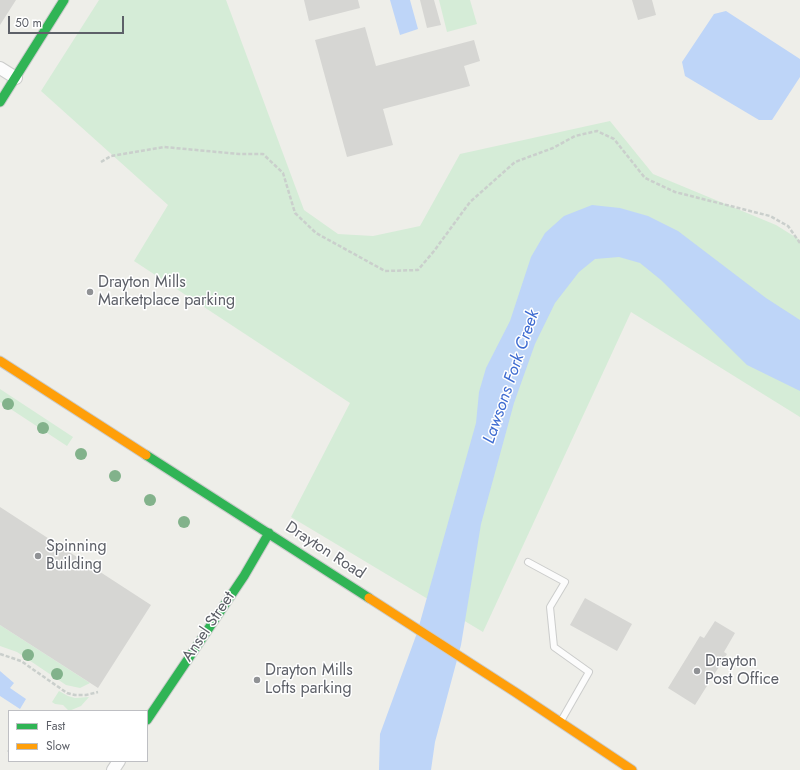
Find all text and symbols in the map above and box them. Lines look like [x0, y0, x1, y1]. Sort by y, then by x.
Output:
scale bar [10, 8, 126, 34]
text: 50 m [15, 14, 42, 32]
place label: Drayton Mills Marketplace parking [98, 273, 235, 311]
marker: Drayton Mills Marketplace parking [85, 287, 95, 297]
water label: Lawsons Fork Creek [480, 308, 544, 446]
street label: Drayton Road [281, 518, 369, 584]
place label: Spinning Building [46, 537, 107, 575]
marker: Spinning Building [33, 551, 43, 561]
street label: Ansel Street [179, 588, 239, 666]
place label: Drayton Post Office [705, 652, 779, 690]
place label: Drayton Mills Lofts parking [265, 661, 353, 699]
marker: Drayton Post Office [692, 666, 702, 676]
marker: Drayton Mills Lofts parking [252, 675, 262, 685]
legend [8, 710, 148, 762]
text: Fast [46, 717, 65, 735]
text: Slow [46, 737, 70, 755]

